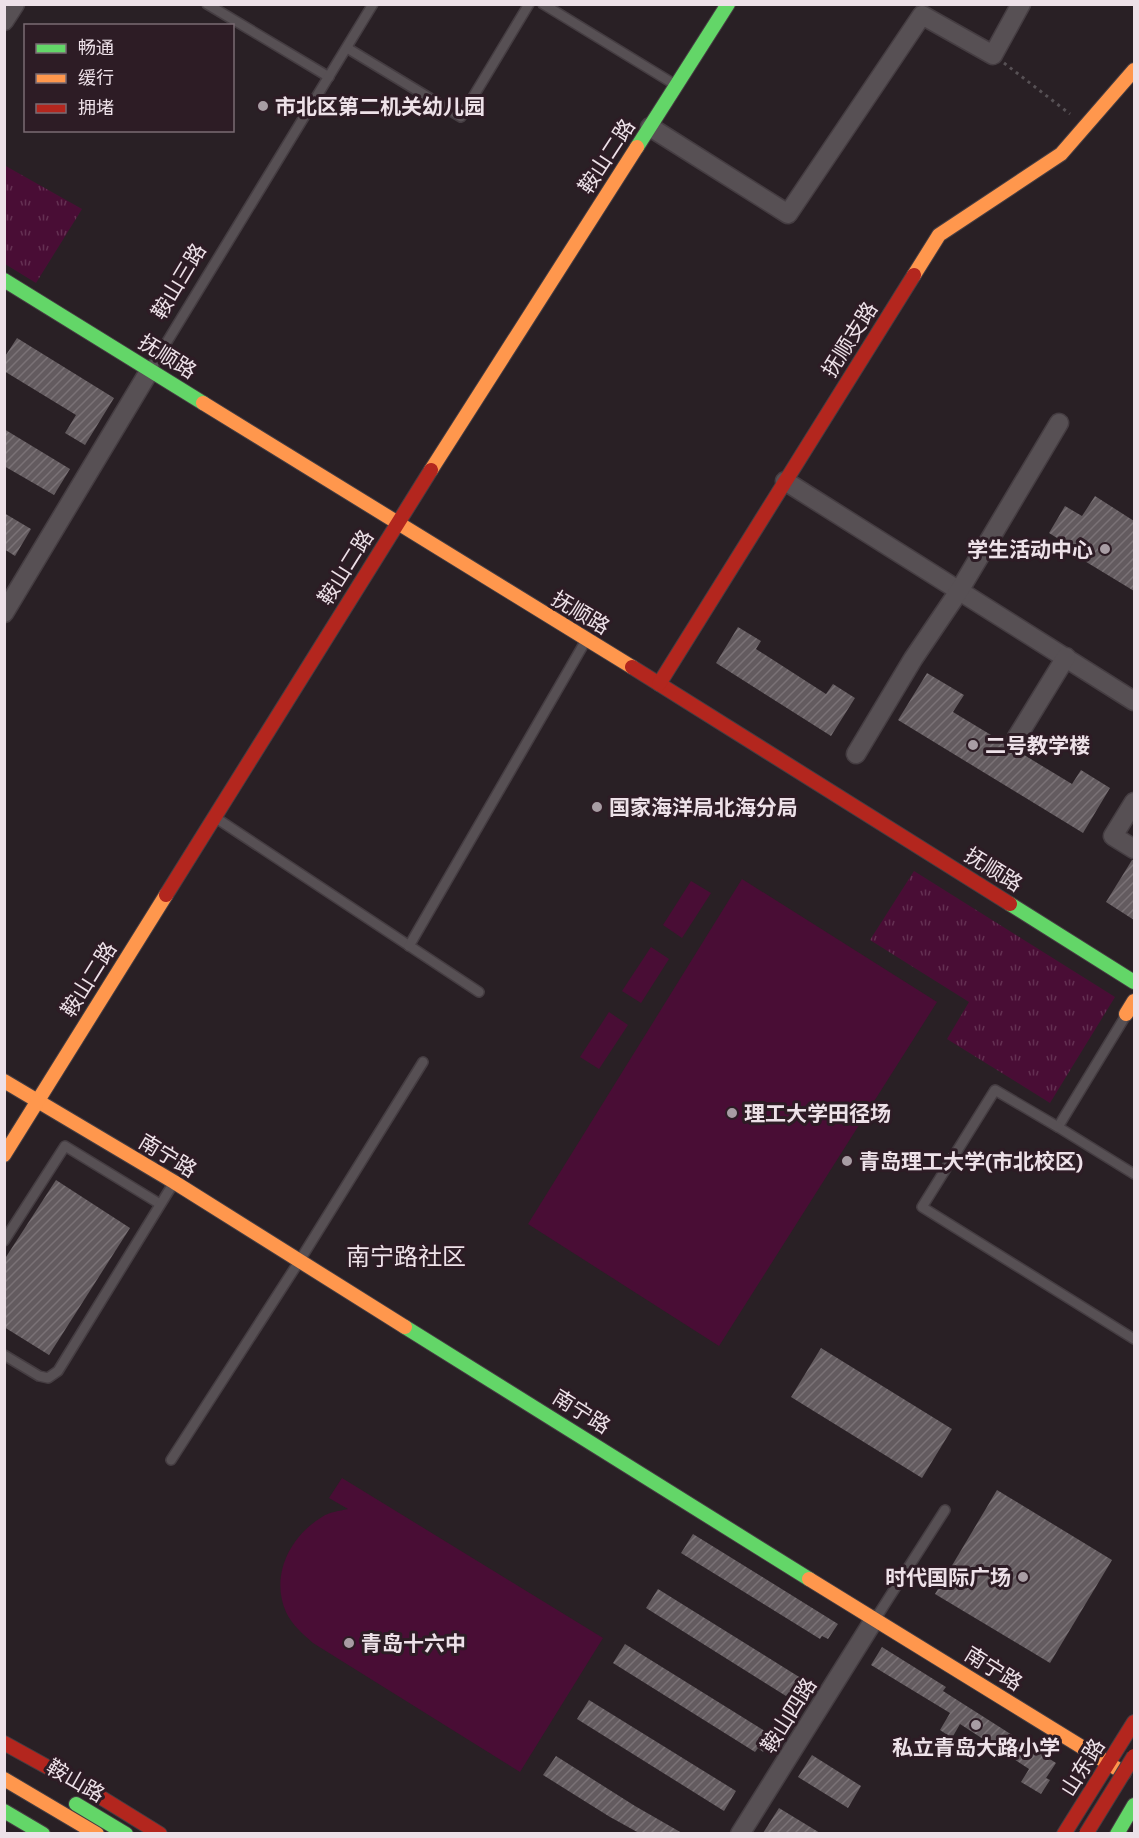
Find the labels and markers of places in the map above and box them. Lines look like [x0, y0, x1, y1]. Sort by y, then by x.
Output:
place label: 市北区第二机关幼儿园 [275, 92, 485, 120]
marker: 市北区第二机关幼儿园 [256, 99, 270, 113]
place label: 学生活动中心 [967, 535, 1093, 563]
marker: 学生活动中心 [1098, 542, 1112, 556]
place label: 二号教学楼 [985, 731, 1090, 759]
marker: 二号教学楼 [966, 738, 980, 752]
place label: 国家海洋局北海分局 [609, 793, 798, 821]
marker: 国家海洋局北海分局 [590, 800, 604, 814]
place label: 理工大学田径场 [744, 1099, 891, 1127]
marker: 理工大学田径场 [725, 1106, 739, 1120]
place label: 青岛理工大学(市北校区) [859, 1147, 1083, 1175]
marker: 青岛理工大学(市北校区) [840, 1154, 854, 1168]
place label: 时代国际广场 [885, 1563, 1011, 1591]
marker: 时代国际广场 [1016, 1570, 1030, 1584]
place label: 青岛十六中 [361, 1629, 466, 1657]
marker: 青岛十六中 [342, 1636, 356, 1650]
marker: 私立青岛大路小学 [969, 1718, 983, 1732]
place label: 私立青岛大路小学 [892, 1733, 1060, 1761]

